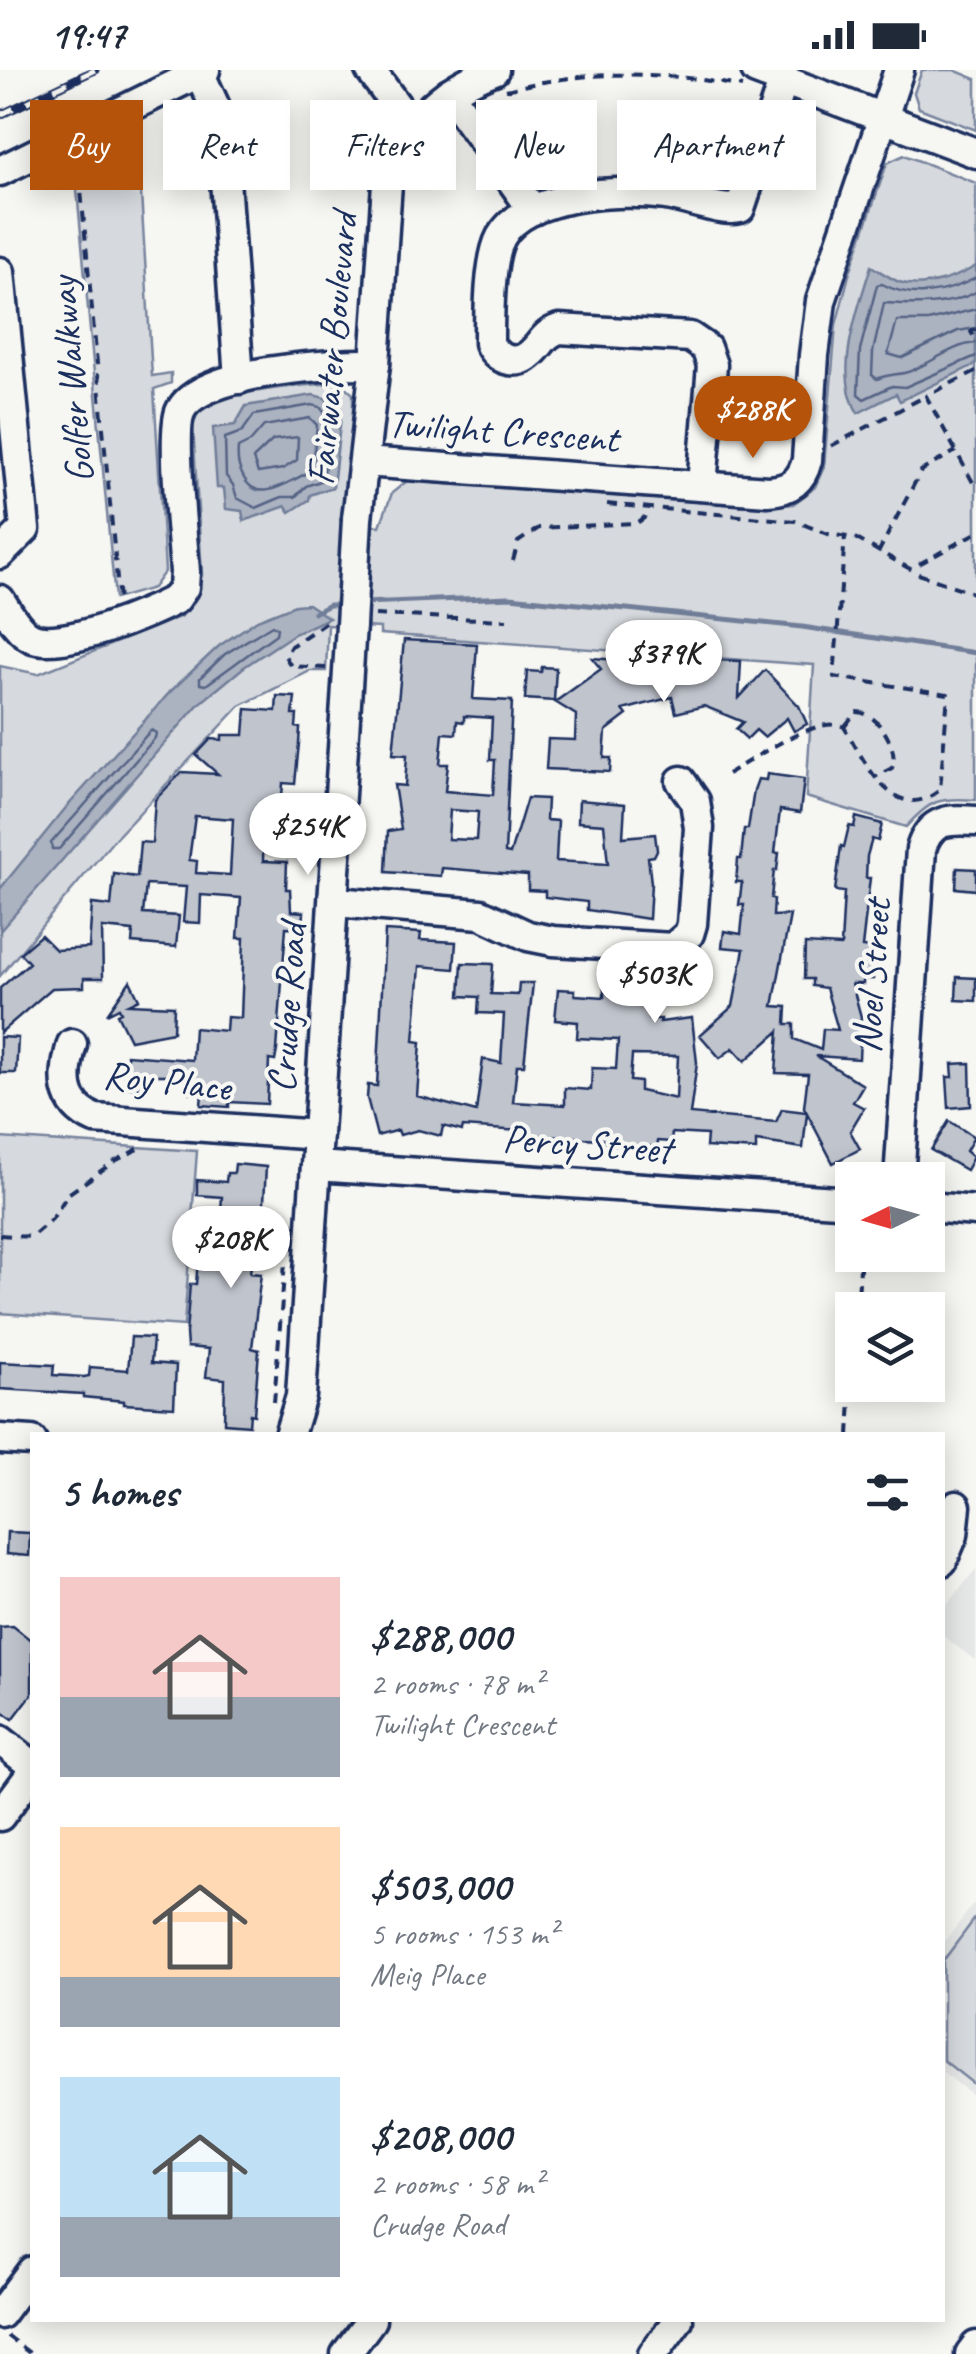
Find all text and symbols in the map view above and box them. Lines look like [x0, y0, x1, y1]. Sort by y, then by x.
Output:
text: 19:47 [50, 12, 125, 59]
chip: Buy [30, 100, 143, 190]
chip: Rent [163, 100, 290, 190]
chip: Filters [310, 100, 456, 190]
chip: New [476, 100, 597, 190]
chip: Apartment [617, 100, 816, 190]
street label: Fairwater Boulevard [295, 205, 369, 487]
street label: Golfer Walkway [37, 272, 105, 485]
pin: $288K [683, 376, 823, 461]
text: $288K [716, 388, 790, 429]
street label: Twilight Crescent [386, 398, 624, 464]
pin: $379K [594, 620, 734, 705]
text: $379K [627, 632, 701, 673]
pin: $254K [238, 793, 378, 878]
text: $254K [271, 805, 345, 846]
street label: Noel Street [842, 894, 903, 1054]
street label: Crudge Road [256, 916, 318, 1094]
pin: $503K [585, 941, 725, 1026]
text: $503K [618, 953, 692, 994]
street label: Roy Place [101, 1049, 236, 1113]
street label: Percy Street [501, 1113, 679, 1175]
north arrow [835, 1162, 945, 1272]
map controls [835, 1162, 945, 1402]
pin: $208K [161, 1206, 301, 1291]
text: $208K [194, 1218, 268, 1259]
button: layers [835, 1292, 945, 1402]
icon: filters [860, 1465, 915, 1520]
text: 5 homes [60, 1466, 178, 1519]
text: $288,000 [370, 1610, 511, 1663]
icon: home [140, 1617, 260, 1737]
text: 2 rooms · 78 m² [370, 1663, 543, 1704]
text: Twilight Crescent [370, 1704, 555, 1745]
text: $503,000 [370, 1860, 510, 1913]
icon: home [140, 1867, 260, 1987]
text: 5 rooms · 153 m² [370, 1913, 557, 1954]
text: Meig Place [370, 1954, 485, 1995]
text: $208,000 [370, 2110, 511, 2163]
icon: home [140, 2117, 260, 2237]
text: 2 rooms · 58 m² [370, 2163, 543, 2204]
text: Crudge Road [370, 2204, 505, 2245]

